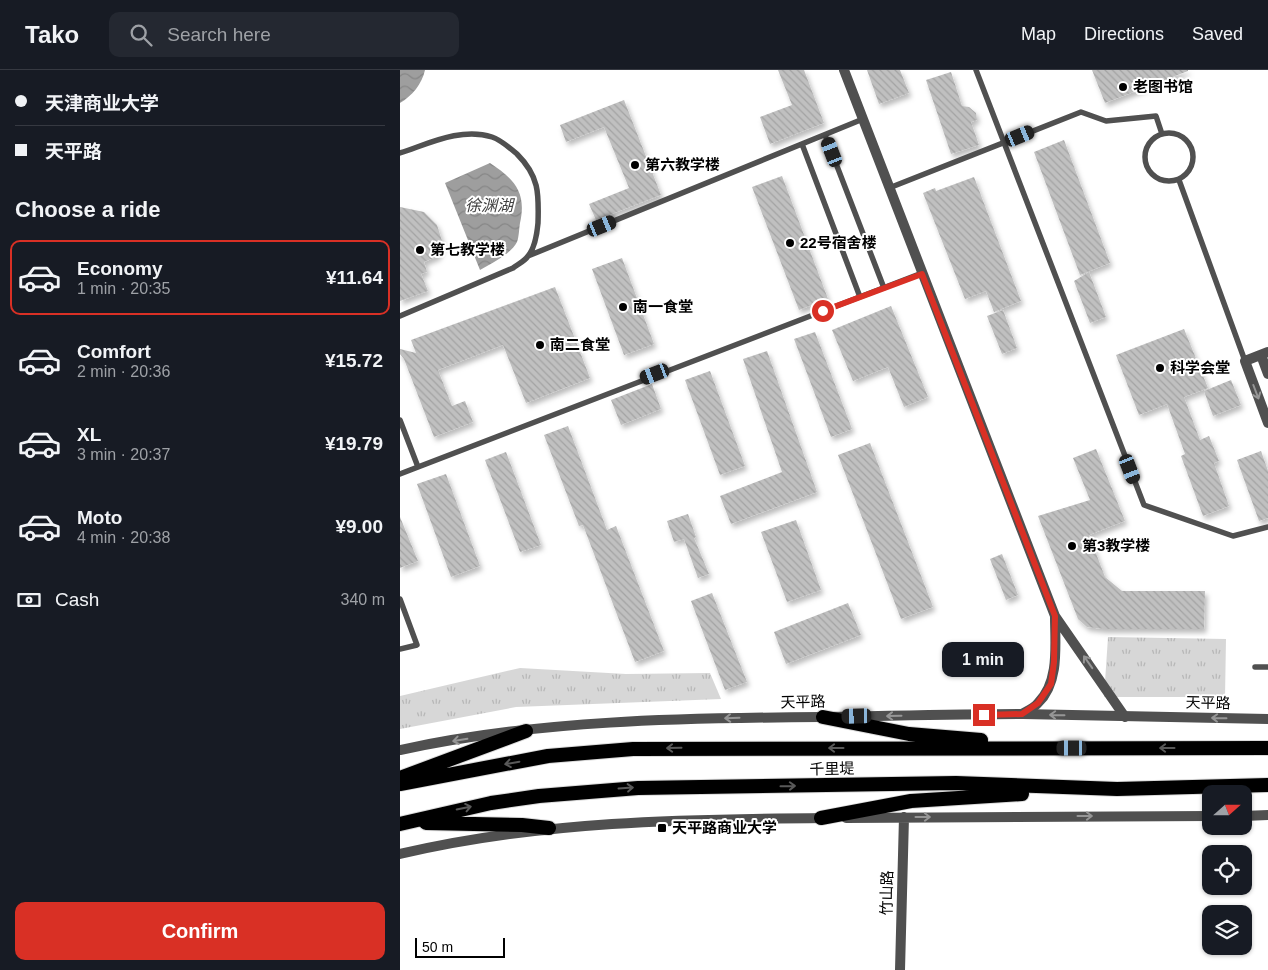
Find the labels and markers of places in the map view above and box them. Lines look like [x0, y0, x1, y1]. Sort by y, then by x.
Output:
place label: 老图书馆 [1133, 78, 1193, 95]
marker: 老图书馆 [1117, 81, 1129, 93]
place label: 第六教学楼 [645, 156, 720, 173]
marker: 第六教学楼 [629, 159, 641, 171]
place label: 22号宿舍楼 [800, 234, 877, 251]
marker: 22号宿舍楼 [784, 237, 796, 249]
place label: 第七教学楼 [430, 241, 505, 258]
marker: 第七教学楼 [414, 244, 426, 256]
place label: 南一食堂 [633, 298, 693, 315]
marker: 南一食堂 [617, 301, 629, 313]
place label: 南二食堂 [550, 336, 610, 353]
marker: 南二食堂 [534, 339, 546, 351]
place label: 科学会堂 [1170, 359, 1230, 376]
marker: 科学会堂 [1154, 362, 1166, 374]
place label: 第3教学楼 [1082, 537, 1150, 554]
marker: 第3教学楼 [1066, 540, 1078, 552]
place label: 天平路商业大学 [672, 819, 777, 836]
marker: 天平路商业大学 [656, 822, 668, 834]

